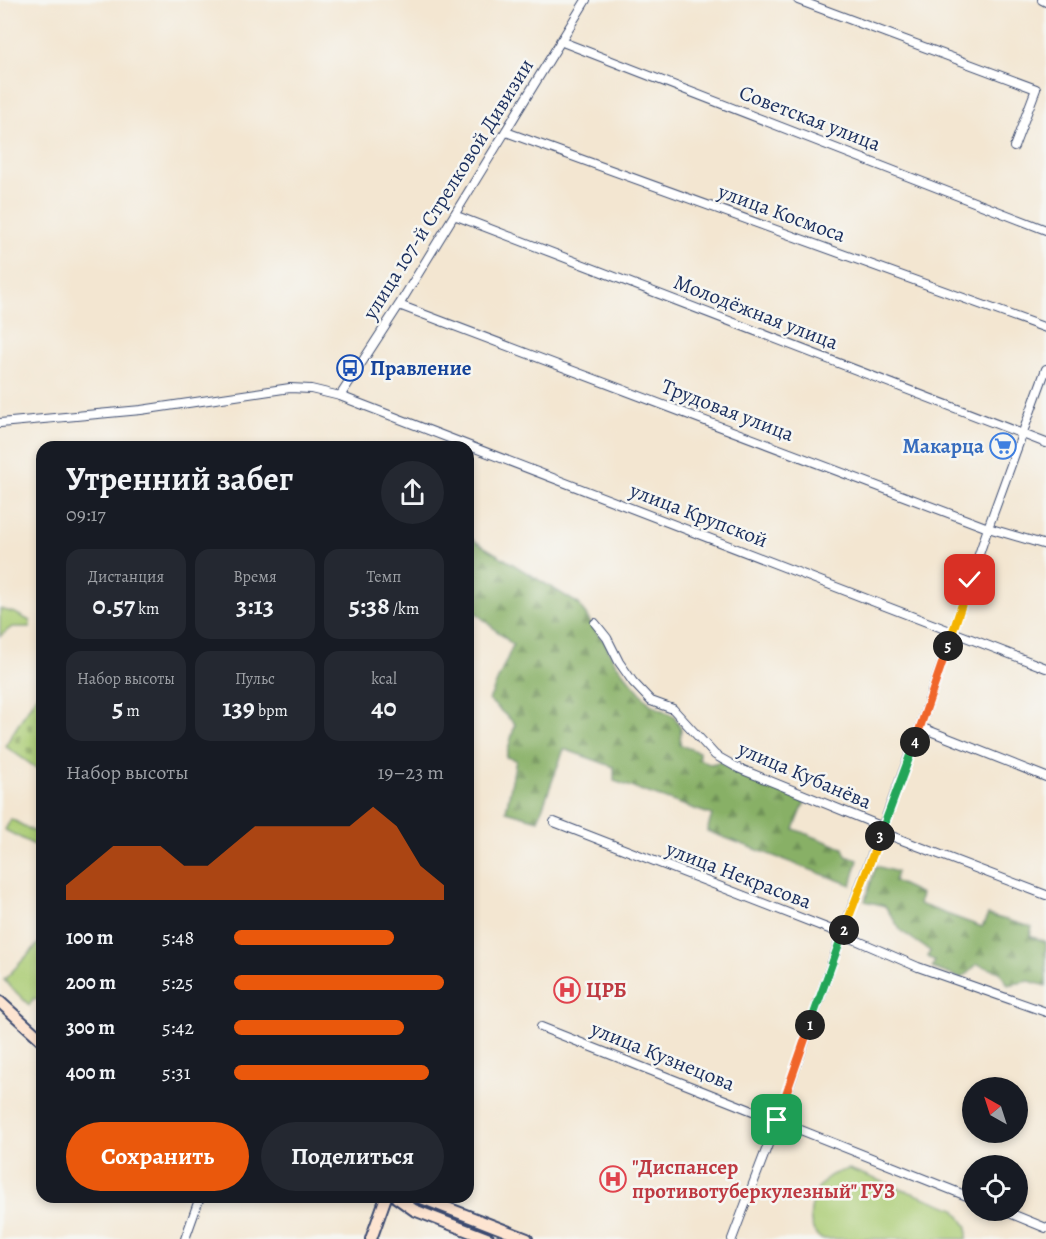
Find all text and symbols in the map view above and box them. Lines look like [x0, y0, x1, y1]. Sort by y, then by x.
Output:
street label: улица 107-й Стрелковой Дивизии [355, 53, 540, 326]
street label: Советская улица [735, 78, 885, 158]
street label: улица Космоса [714, 177, 850, 249]
street label: Молодёжная улица [670, 268, 843, 356]
bus stop icon: Правление [335, 353, 365, 383]
place label: Правление [370, 354, 472, 382]
street label: Трудовая улица [658, 372, 798, 448]
supermarket icon: Макарца [988, 431, 1018, 461]
place label: Макарца [902, 432, 984, 460]
text: Утренний забег [66, 456, 293, 501]
button: share [381, 461, 444, 524]
street label: улица Крупской [625, 476, 772, 554]
text: 09:17 [66, 501, 106, 528]
pin [944, 554, 995, 605]
icon: check [953, 563, 986, 596]
text: Дистанция [88, 566, 164, 588]
text: Время [233, 566, 277, 588]
text: Темп [367, 566, 401, 588]
text: 0.57 [93, 588, 135, 623]
text: 3:13 [236, 588, 274, 623]
text: 5:38 [349, 588, 390, 623]
text: km [135, 598, 159, 620]
text: /km [390, 598, 419, 620]
pin: 5 [933, 631, 963, 661]
text: 5 [945, 635, 951, 657]
text: Набор высоты [77, 668, 175, 690]
text: Пульс [235, 668, 275, 690]
text: kcal [371, 668, 397, 690]
text: 5 [112, 690, 123, 725]
text: 139 [222, 690, 255, 725]
text: 40 [371, 690, 397, 725]
text: m [123, 700, 140, 722]
text: bpm [255, 700, 288, 722]
pin: 4 [900, 727, 930, 757]
text: 4 [911, 731, 919, 753]
street label: улица Кубанёва [733, 734, 876, 816]
text: Набор высоты [66, 759, 189, 786]
text: 19–23 m [377, 759, 444, 786]
pin: 3 [865, 821, 895, 851]
text: 3 [877, 825, 883, 847]
street label: улица Некрасова [661, 834, 816, 916]
pin: 2 [829, 915, 859, 945]
text: 2 [840, 919, 848, 941]
text: 100 m [66, 924, 114, 951]
text: 5:48 [162, 924, 194, 951]
text: 200 m [66, 969, 116, 996]
text: 5:25 [162, 969, 193, 996]
hospital icon: ЦРБ [552, 975, 582, 1005]
place label: ЦРБ [586, 976, 627, 1004]
pin: 1 [795, 1010, 825, 1040]
text: 300 m [66, 1014, 115, 1041]
text: 5:42 [162, 1014, 194, 1041]
street label: улица Кузнецова [586, 1014, 739, 1098]
text: 1 [807, 1014, 813, 1036]
text: 400 m [66, 1059, 116, 1086]
text: 5:31 [162, 1059, 191, 1086]
north arrow [962, 1077, 1028, 1143]
map controls [962, 1077, 1028, 1221]
pin [751, 1094, 802, 1145]
icon: arrive [760, 1103, 793, 1136]
button: Сохранить [66, 1122, 249, 1191]
button: Поделиться [261, 1122, 444, 1191]
place label: "Диспансер противотуберкулезный" ГУЗ [632, 1153, 895, 1205]
button: locate [962, 1155, 1028, 1221]
hospital icon: "Диспансер противотуберкулезный" ГУЗ [598, 1164, 628, 1194]

